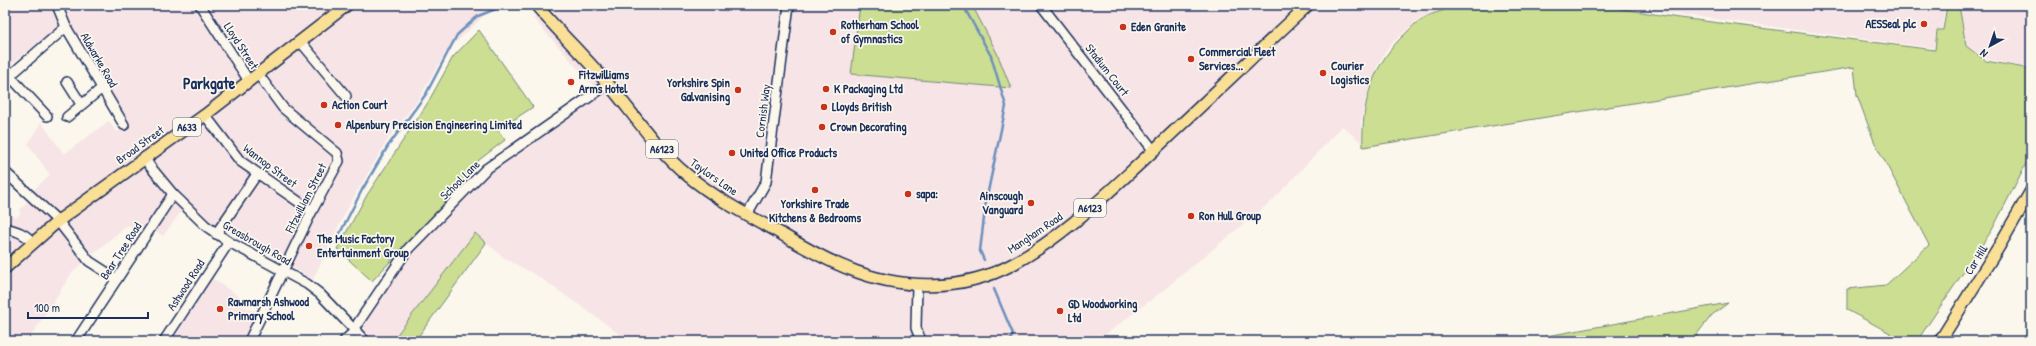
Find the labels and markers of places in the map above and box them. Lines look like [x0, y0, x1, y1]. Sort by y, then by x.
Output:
place label: AESSeal plc [1865, 15, 1916, 33]
place label: Rotherham School of Gymnastics [841, 16, 919, 48]
place label: Eden Granite [1131, 18, 1186, 35]
marker: AESSeal plc [1919, 19, 1929, 29]
marker: Eden Granite [1118, 22, 1128, 32]
marker: Rotherham School of Gymnastics [828, 27, 838, 37]
place label: Commercial Fleet Services... [1199, 43, 1276, 74]
marker: Commercial Fleet Services... [1186, 54, 1196, 64]
place label: Courier Logistics [1331, 57, 1369, 89]
place label: Fitzwilliams Arms Hotel [578, 66, 629, 97]
marker: Courier Logistics [1318, 68, 1328, 78]
place label: Yorkshire Spin Galvanising [666, 74, 731, 106]
marker: Fitzwilliams Arms Hotel [566, 77, 576, 87]
place label: K Packaging Ltd [834, 80, 903, 98]
marker: K Packaging Ltd [821, 84, 831, 94]
marker: Yorkshire Spin Galvanising [733, 85, 743, 95]
place label: Action Court [332, 96, 388, 113]
place label: Lloyds British [832, 98, 892, 116]
marker: Action Court [319, 100, 329, 110]
marker: Lloyds British [819, 102, 829, 112]
place label: Alpenbury Precision Engineering Limited [346, 116, 522, 134]
place label: Crown Decorating [830, 118, 907, 136]
marker: Alpenbury Precision Engineering Limited [333, 120, 343, 130]
marker: Crown Decorating [817, 122, 827, 132]
place label: United Office Products [740, 144, 837, 161]
marker: United Office Products [727, 148, 737, 158]
marker: Yorkshire Trade Kitchens & Bedrooms [810, 185, 820, 195]
place label: sapa: [916, 185, 938, 203]
place label: Ainscough Vanguard [980, 187, 1024, 219]
marker: sapa: [903, 189, 913, 199]
place label: Yorkshire Trade Kitchens & Bedrooms [769, 195, 861, 226]
marker: Ainscough Vanguard [1026, 198, 1036, 208]
place label: Ron Hull Group [1199, 207, 1262, 225]
marker: Ron Hull Group [1186, 211, 1196, 221]
place label: The Music Factory Entertainment Group [316, 230, 409, 262]
marker: The Music Factory Entertainment Group [304, 241, 314, 251]
place label: Rawmarsh Ashwood Primary School [228, 293, 309, 325]
place label: GD Woodworking Ltd [1068, 295, 1138, 326]
marker: Rawmarsh Ashwood Primary School [215, 304, 225, 314]
marker: GD Woodworking Ltd [1055, 306, 1065, 316]

